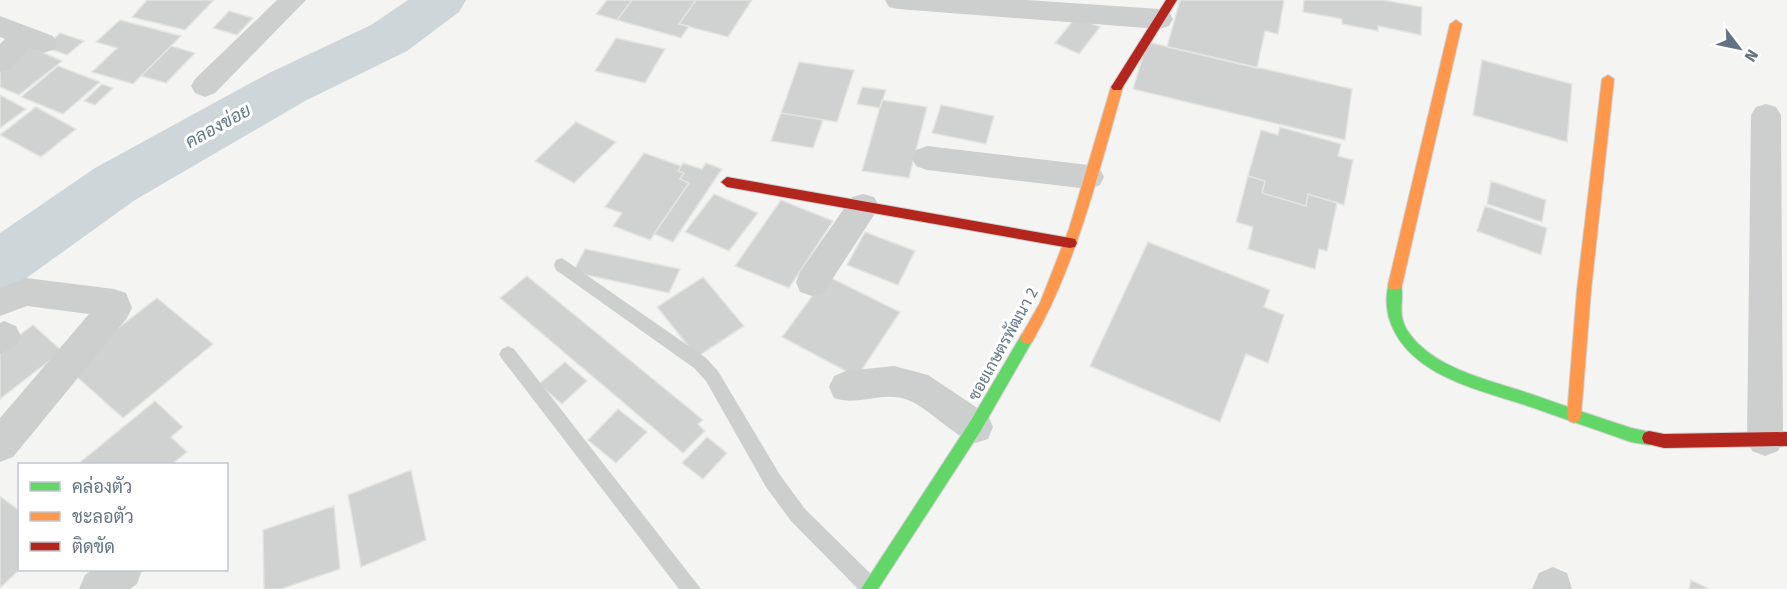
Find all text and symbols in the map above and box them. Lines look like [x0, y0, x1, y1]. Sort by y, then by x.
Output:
north arrow [1709, 18, 1769, 78]
text: N [1740, 46, 1762, 65]
water label: คลองข่อย [181, 98, 255, 153]
street label: ซอยเกษตรพัฒนา 2 [963, 284, 1042, 404]
legend [18, 463, 228, 571]
text: คล่องตัว [72, 475, 132, 498]
text: ชะลอตัว [72, 506, 134, 528]
text: ติดขัด [72, 536, 115, 558]

